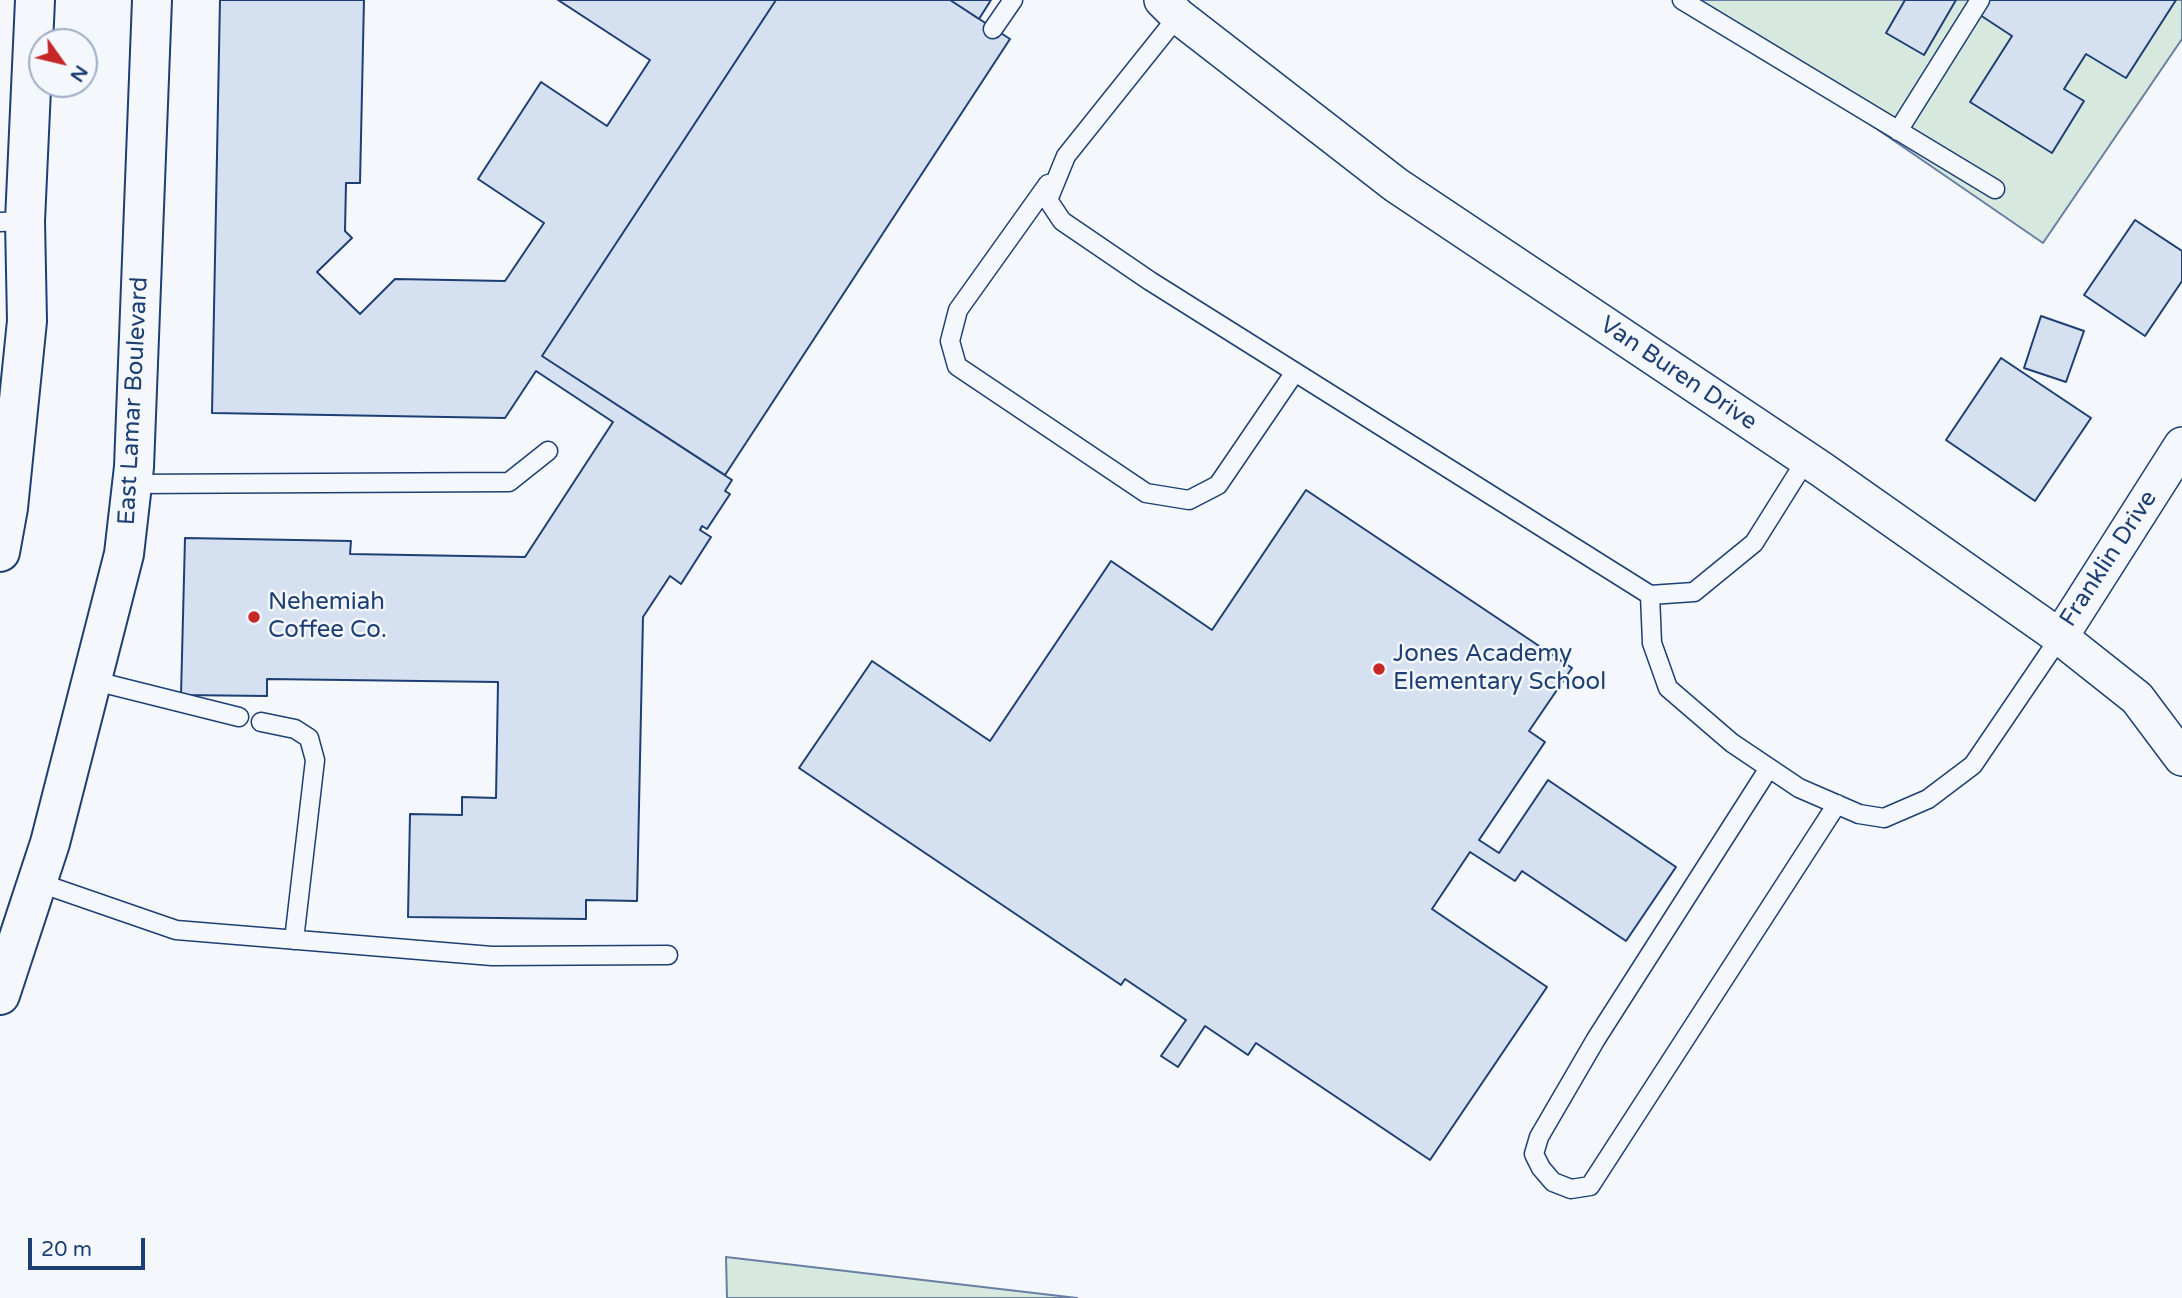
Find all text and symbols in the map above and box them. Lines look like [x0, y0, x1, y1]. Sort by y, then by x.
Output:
north arrow [28, 28, 98, 98]
text: N [65, 61, 92, 86]
street label: East Lamar Boulevard [113, 276, 155, 526]
street label: Van Buren Drive [1594, 311, 1762, 437]
street label: Franklin Drive [2054, 486, 2164, 632]
place label: Nehemiah Coffee Co. [268, 589, 387, 645]
marker: Nehemiah Coffee Co. [246, 609, 262, 625]
place label: Jones Academy Elementary School [1393, 641, 1606, 697]
marker: Jones Academy Elementary School [1371, 661, 1387, 677]
scale bar [32, 1224, 149, 1268]
text: 20 m [41, 1237, 92, 1262]

